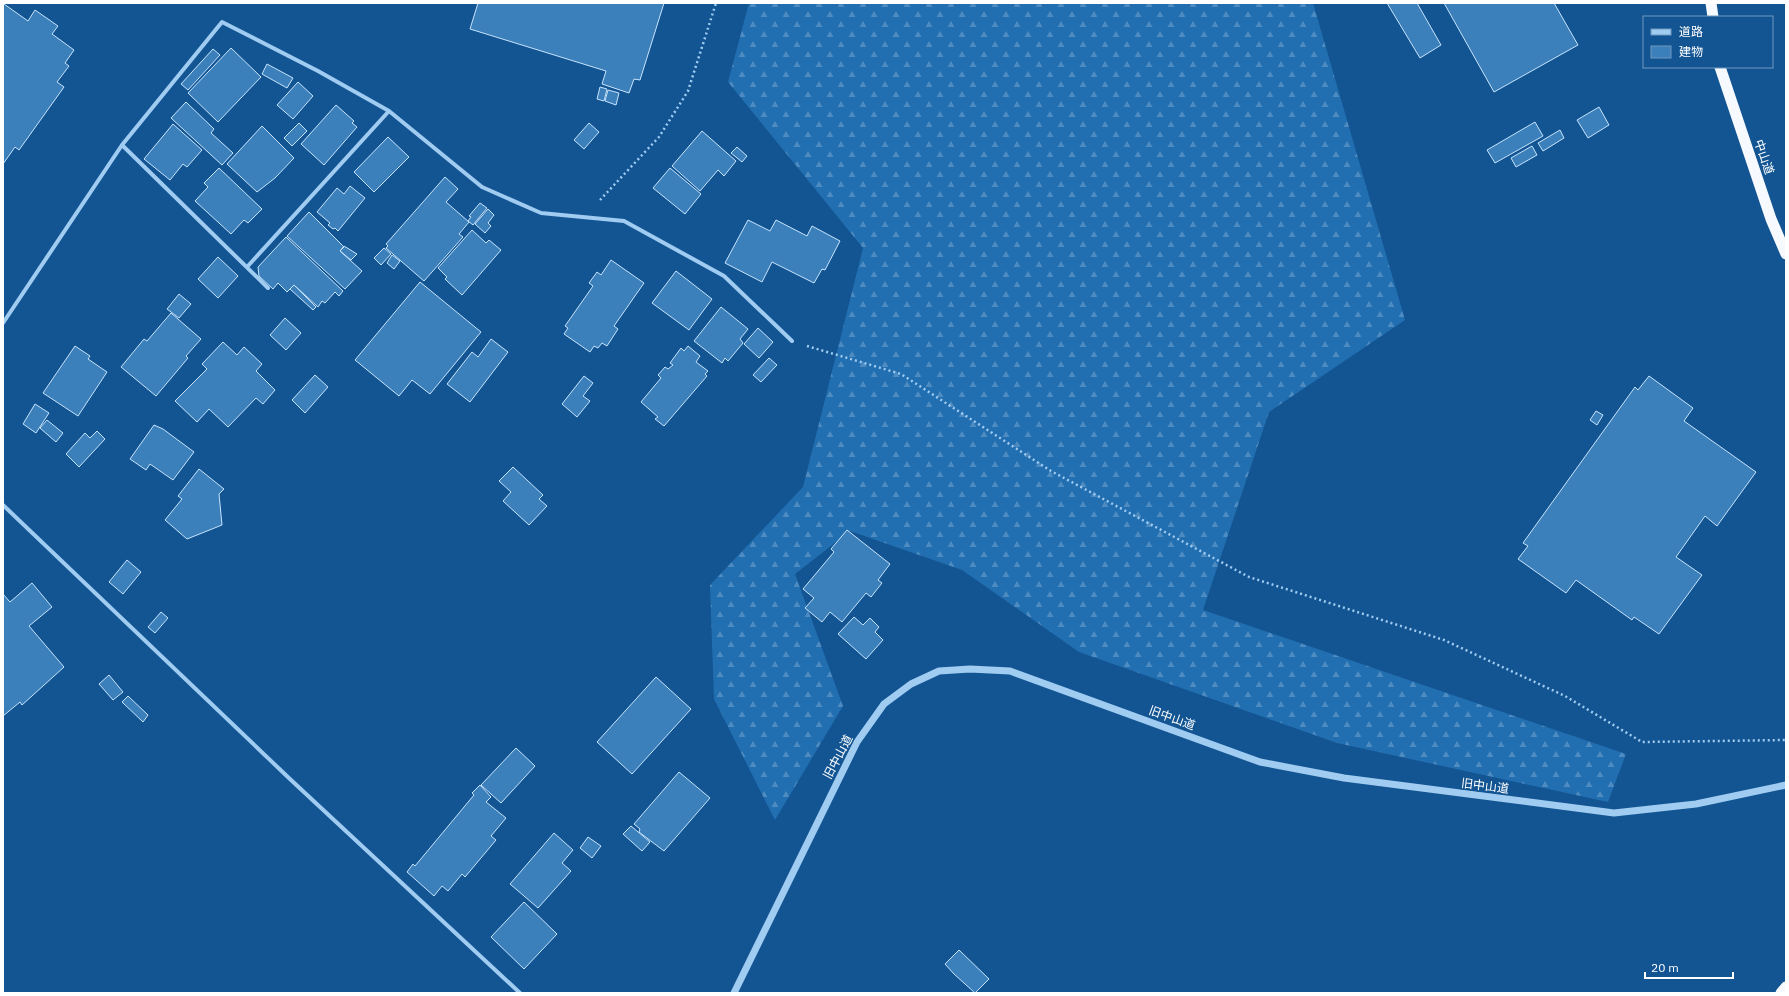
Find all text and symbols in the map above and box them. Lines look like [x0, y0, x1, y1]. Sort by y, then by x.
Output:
legend [1643, 16, 1773, 68]
text: 道路 [1679, 24, 1703, 39]
text: 建物 [1679, 44, 1703, 59]
street label: 中山道 [1752, 137, 1777, 176]
street label: 旧中山道 [1147, 702, 1197, 733]
street label: 旧中山道 [820, 732, 855, 781]
street label: 旧中山道 [1460, 775, 1510, 796]
scale bar [1645, 954, 1733, 980]
text: 20 m [1651, 960, 1679, 975]

